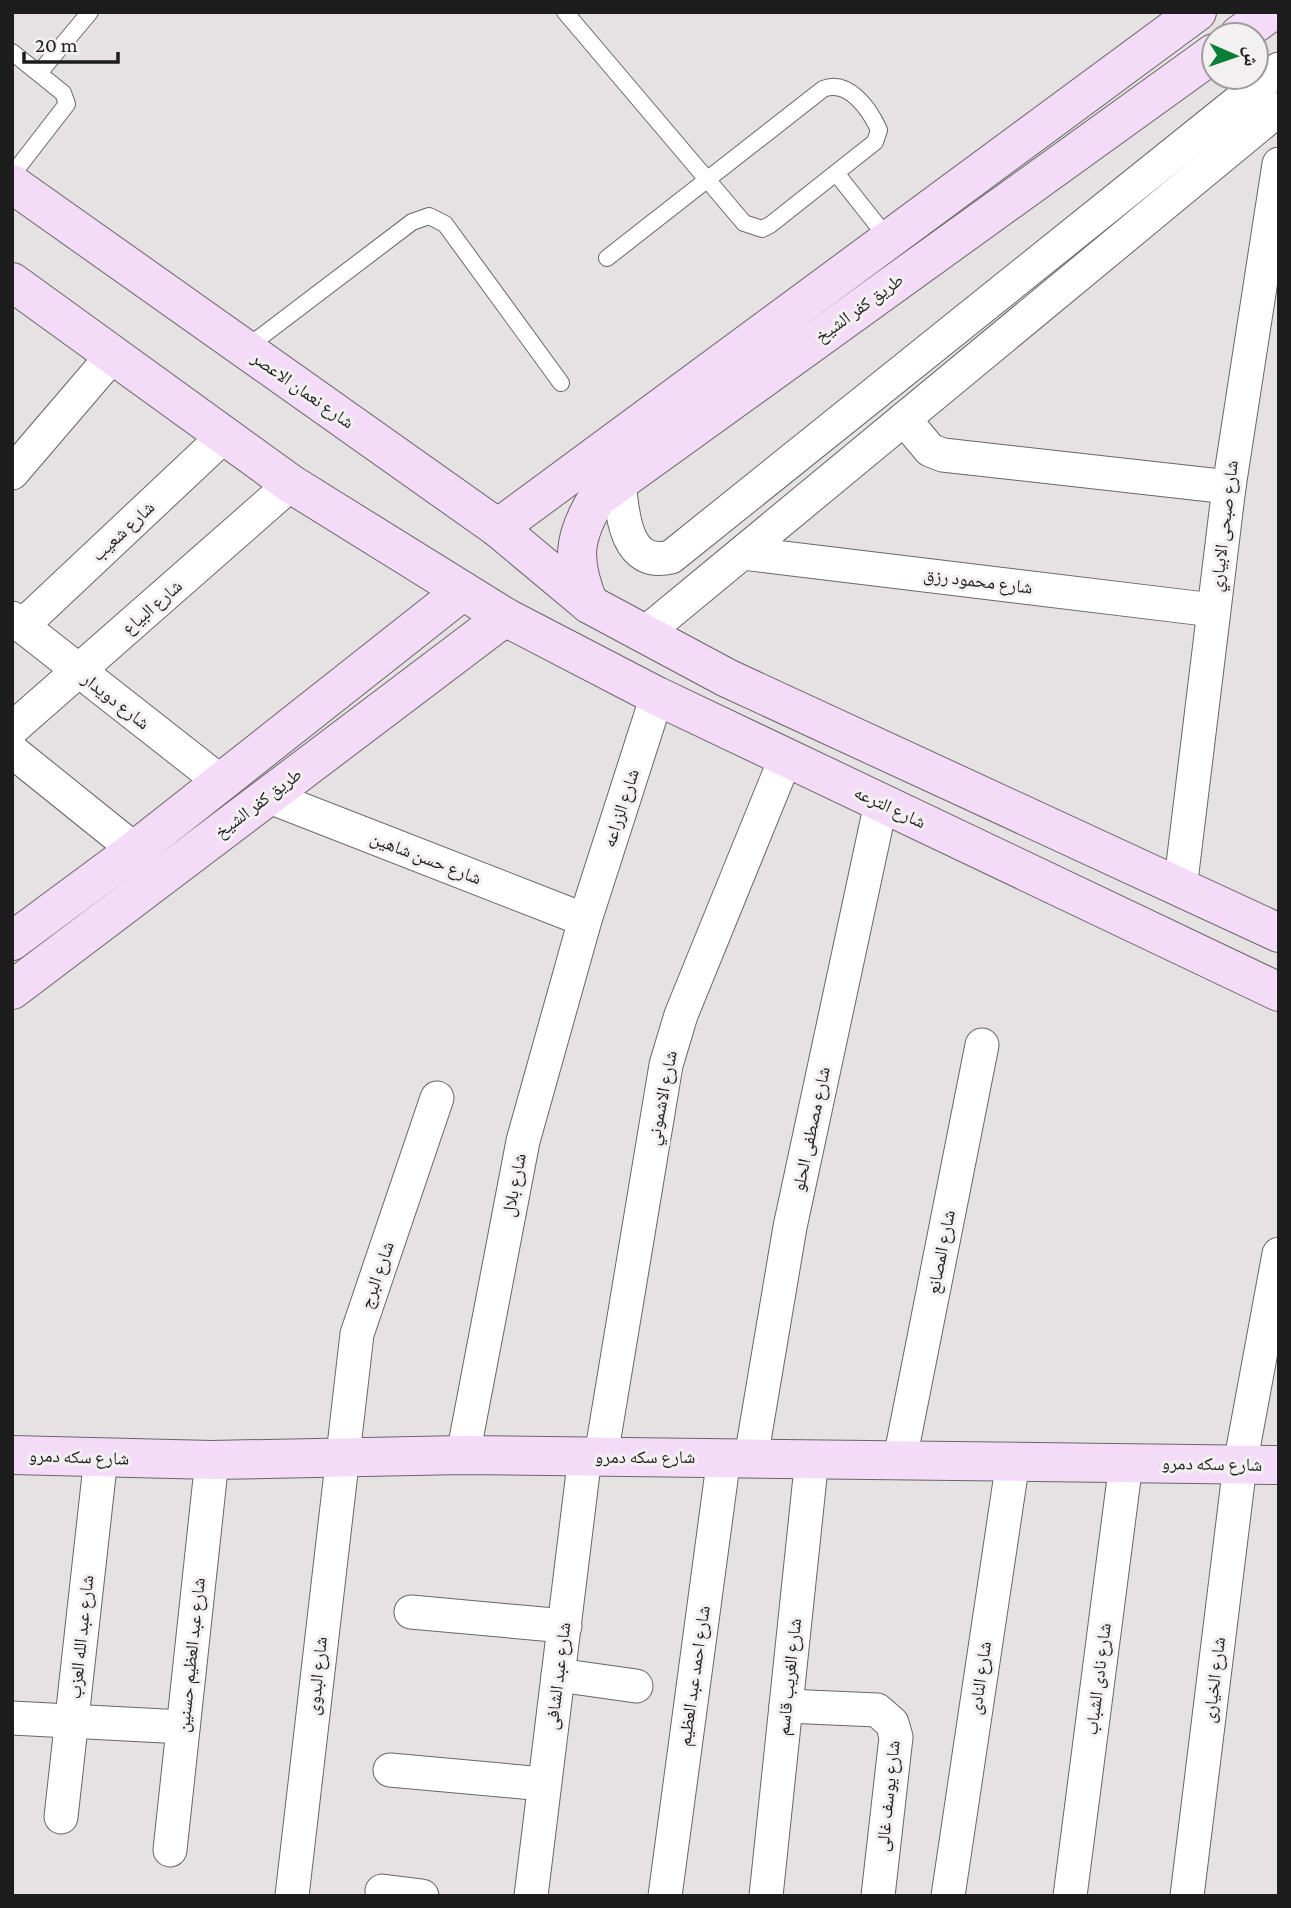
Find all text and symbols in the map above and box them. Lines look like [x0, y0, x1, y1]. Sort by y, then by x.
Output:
scale bar [24, 21, 119, 65]
north arrow [1200, 21, 1270, 91]
text: 20 m [35, 33, 78, 57]
text: ش [1240, 46, 1262, 67]
street label: طريق كفر الشيخ [811, 269, 908, 348]
street label: شارع نعمان الاعصر [247, 347, 358, 433]
street label: شارع صبحى الابياري [1206, 459, 1247, 593]
street label: شارع شعيب [88, 497, 159, 566]
street label: شارع محمود رزق [922, 564, 1034, 599]
street label: شارع البياع [118, 576, 187, 639]
street label: شارع دويدار [77, 668, 153, 734]
street label: طريق كفر الشيخ [211, 764, 307, 844]
street label: شارع الزراعه [599, 766, 644, 850]
street label: شارع الترعه [851, 782, 929, 833]
street label: شارع حسن شاهين [367, 828, 484, 889]
street label: شارع الاشموني [643, 1049, 685, 1148]
street label: شارع مصطفى الحلو [788, 1065, 835, 1193]
street label: شارع بلال [498, 1152, 531, 1219]
street label: شارع المصانع [923, 1208, 961, 1296]
street label: شارع البرج [356, 1239, 400, 1312]
street label: شارع سكه دمرو [28, 1445, 130, 1470]
street label: شارع سكه دمرو [595, 1447, 695, 1468]
street label: شارع سكه دمرو [1162, 1453, 1262, 1476]
street label: شارع عبد الله العزب [65, 1574, 98, 1700]
street label: شارع عبد العظيم حسنين [173, 1577, 211, 1734]
street label: شارع احمد عبد العظيم [674, 1604, 716, 1748]
street label: شارع الغريب قاسم [773, 1617, 807, 1737]
street label: شارع عبد الشافى [541, 1621, 576, 1731]
street label: شارع نادى الشباب [1081, 1622, 1116, 1736]
street label: شارع البدوى [303, 1636, 332, 1716]
street label: شارع الخيارى [1199, 1636, 1230, 1724]
street label: شارع النادى [965, 1640, 996, 1716]
street label: شارع يوسف غالى [872, 1739, 905, 1853]

